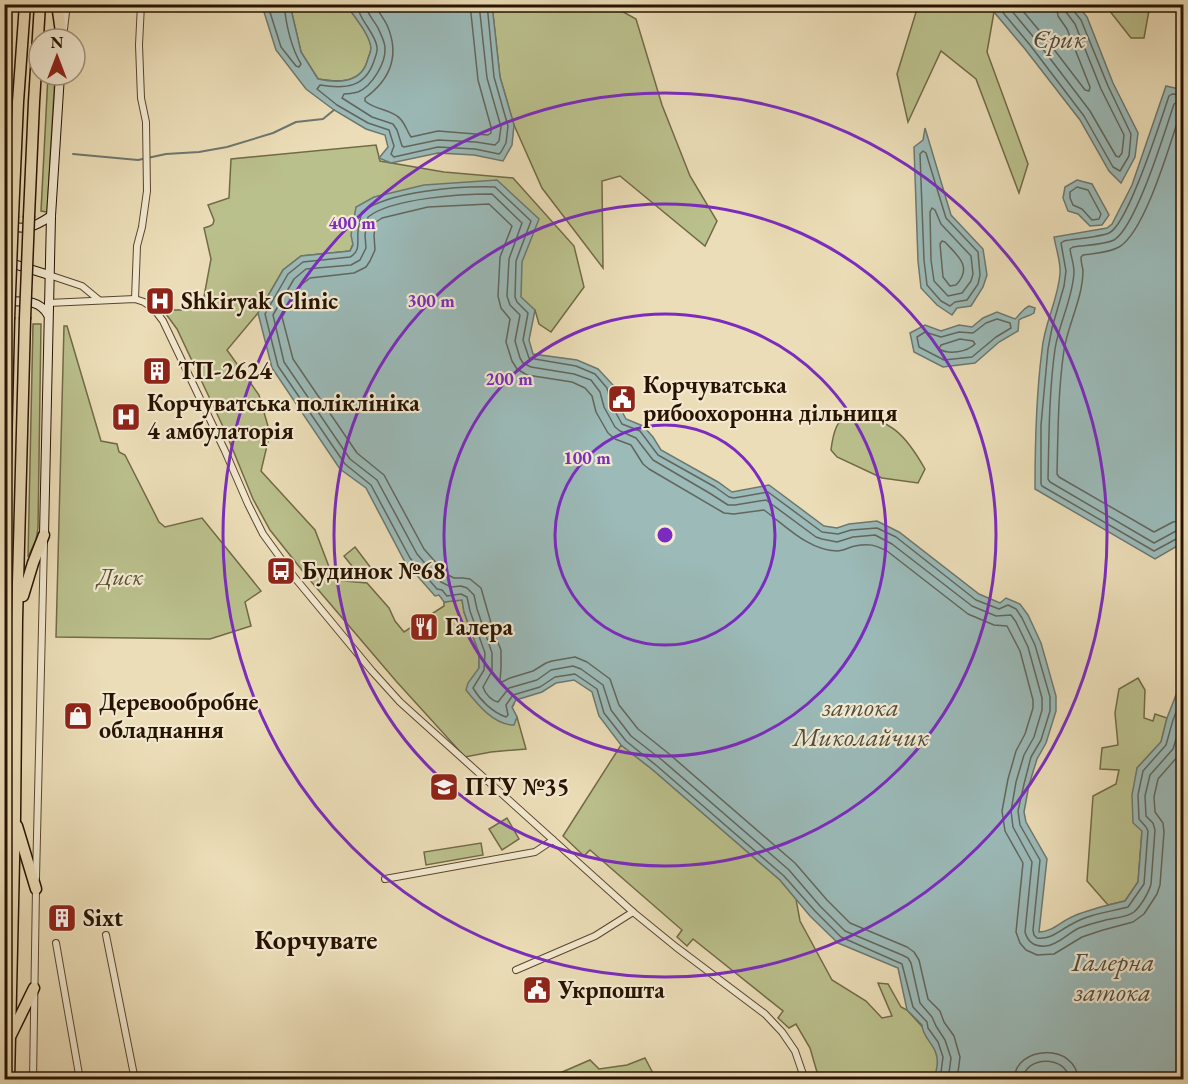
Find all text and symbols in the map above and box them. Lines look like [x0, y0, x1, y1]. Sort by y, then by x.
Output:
water label: Єрик [1032, 22, 1086, 56]
north arrow [27, 27, 87, 87]
text: N [51, 32, 64, 53]
text: 400 m [328, 211, 376, 234]
hospital icon: Shkiryak Clinic [144, 285, 176, 317]
place label: Shkiryak Clinic [181, 285, 338, 317]
text: 300 m [407, 289, 455, 312]
building icon: ТП-2624 [141, 355, 173, 387]
place label: ТП-2624 [178, 355, 272, 386]
text: 200 m [485, 367, 533, 390]
place label: Корчуватська рибоохоронна дільниця [643, 369, 898, 428]
public building icon: Корчуватська рибоохоронна дільниця [606, 383, 638, 415]
place label: Корчуватська поліклініка 4 амбулаторія [147, 387, 420, 447]
hospital icon: Корчуватська поліклініка 4 амбулаторія [110, 401, 142, 433]
text: 100 m [563, 446, 611, 469]
centre of rings [655, 525, 675, 545]
bus stop icon: Будинок №68 [265, 555, 297, 587]
place label: Будинок №68 [302, 555, 446, 587]
park label: Диск [95, 561, 144, 592]
restaurant icon: Галера [408, 611, 440, 643]
place label: Галера [445, 611, 513, 642]
place label: Деревообробне обладнання [99, 686, 258, 745]
water label: затока Миколайчик [791, 690, 930, 754]
shop icon: Деревообробне обладнання [62, 700, 94, 732]
school or university icon: ПТУ №35 [428, 771, 460, 803]
place label: ПТУ №35 [465, 771, 569, 802]
building icon: Sixt [46, 902, 78, 934]
place label: Sixt [83, 902, 123, 933]
district label: Корчувате [254, 922, 378, 957]
water label: Галерна затока [1071, 945, 1154, 1009]
public building icon: Укрпошта [521, 974, 553, 1006]
place label: Укрпошта [557, 974, 665, 1005]

